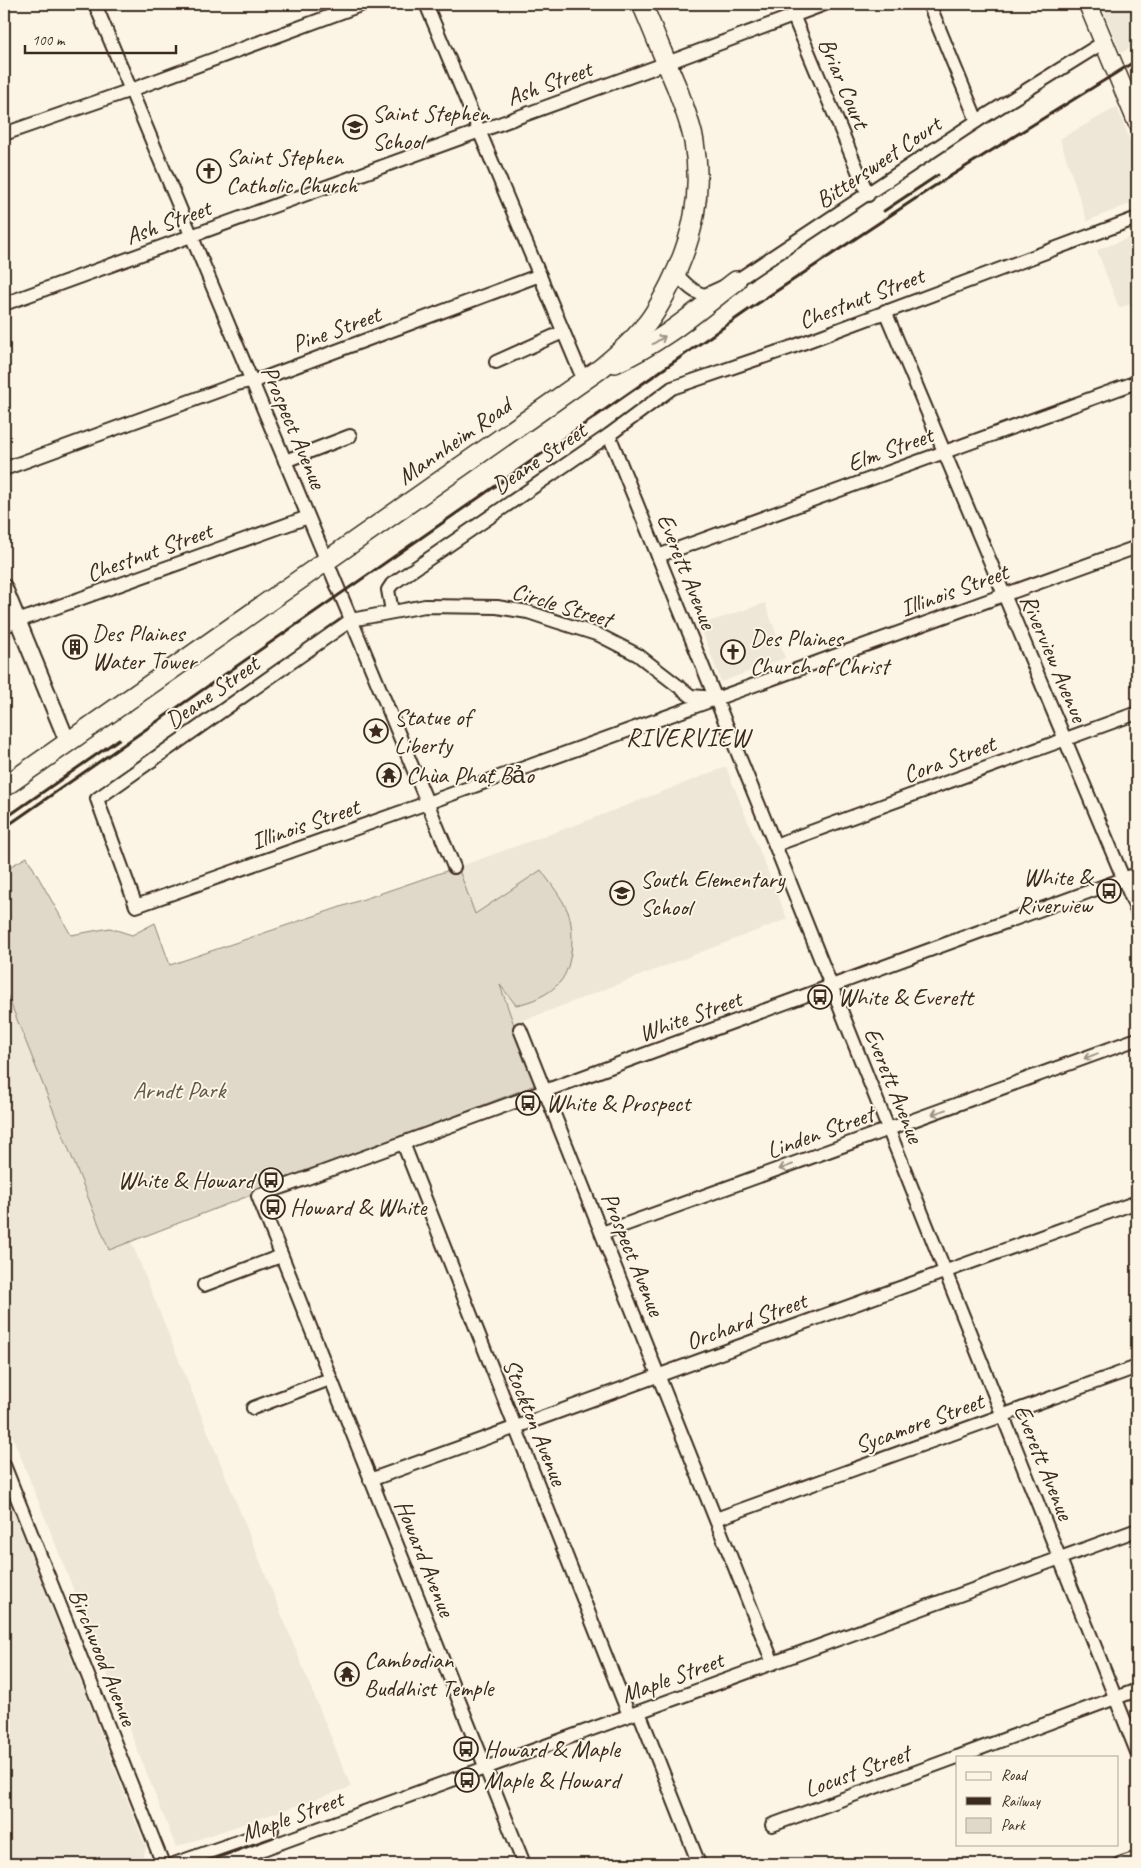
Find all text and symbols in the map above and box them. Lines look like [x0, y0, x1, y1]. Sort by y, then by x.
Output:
scale bar [25, 22, 176, 54]
text: 100 m [32, 31, 66, 50]
street label: Briar Court [812, 33, 877, 135]
street label: Ash Street [502, 53, 598, 112]
place label: Saint Stephen School [372, 98, 490, 156]
street label: Bittersweet Court [810, 108, 948, 215]
school or university icon: Saint Stephen School [342, 114, 368, 140]
place label: Saint Stephen Catholic Church [226, 142, 358, 200]
church icon: Saint Stephen Catholic Church [196, 158, 222, 184]
street label: Ash Street [121, 192, 217, 251]
street label: Chestnut Street [794, 260, 930, 336]
street label: Pine Street [288, 298, 386, 359]
one-way arrow [652, 334, 666, 344]
street label: Prospect Avenue [255, 361, 334, 495]
street label: Mannheim Road [391, 389, 520, 491]
street label: Deane Street [486, 414, 594, 501]
street label: Elm Street [843, 419, 939, 478]
street label: Everett Avenue [650, 509, 725, 635]
street label: Chestnut Street [82, 515, 218, 589]
street label: Illinois Street [896, 556, 1014, 623]
street label: Circle Street [508, 576, 618, 635]
street label: Riverview Avenue [1014, 590, 1095, 728]
place label: Des Plaines Water Tower [92, 618, 198, 676]
place label: Des Plaines Church of Christ [750, 623, 892, 681]
building icon: Des Plaines Water Tower [62, 634, 88, 660]
church icon: Des Plaines Church of Christ [720, 639, 746, 665]
street label: Deane Street [159, 648, 266, 735]
place label: Statue of Liberty [394, 702, 476, 760]
place icon: Statue of Liberty [363, 718, 389, 744]
district label: RIVERVIEW [626, 722, 753, 754]
street label: Cora Street [899, 728, 1001, 789]
place label: Chùa Phật Bảo [406, 760, 535, 790]
temple icon: Chùa Phật Bảo [376, 762, 402, 788]
street label: Illinois Street [247, 791, 365, 856]
place label: White & Riverview [1017, 862, 1094, 920]
place label: South Elementary School [640, 864, 786, 922]
bus stop icon: White & Riverview [1096, 878, 1122, 904]
school or university icon: South Elementary School [609, 880, 635, 906]
place label: White & Everett [838, 982, 975, 1012]
street label: White Street [635, 983, 747, 1048]
bus stop icon: White & Everett [807, 984, 833, 1010]
street label: Everett Avenue [857, 1023, 932, 1149]
one-way arrow [1084, 1052, 1100, 1061]
park label: Arndt Park [133, 1075, 227, 1105]
place label: White & Prospect [546, 1088, 692, 1118]
bus stop icon: White & Prospect [515, 1090, 541, 1116]
street label: Linden Street [762, 1098, 881, 1165]
one-way arrow [932, 1108, 947, 1117]
one-way arrow [779, 1163, 794, 1172]
place label: White & Howard [118, 1165, 258, 1195]
bus stop icon: White & Howard [258, 1167, 284, 1193]
street label: Prospect Avenue [595, 1188, 672, 1322]
place label: Howard & White [290, 1192, 429, 1222]
bus stop icon: Howard & White [260, 1194, 286, 1220]
street label: Orchard Street [682, 1285, 812, 1357]
street label: Stockton Avenue [496, 1354, 575, 1492]
street label: Sycamore Street [851, 1385, 989, 1460]
street label: Everett Avenue [1007, 1400, 1082, 1526]
street label: Howard Avenue [388, 1495, 463, 1623]
street label: Birchwood Avenue [62, 1584, 145, 1732]
street label: Maple Street [617, 1644, 729, 1709]
place label: Cambodian Buddhist Temple [364, 1645, 495, 1703]
temple icon: Cambodian Buddhist Temple [334, 1661, 360, 1687]
place label: Howard & Maple [484, 1734, 622, 1764]
bus stop icon: Howard & Maple [453, 1736, 479, 1762]
street label: Locust Street [800, 1737, 917, 1804]
legend [956, 1756, 1118, 1846]
place label: Maple & Howard [484, 1765, 623, 1795]
text: Road [1001, 1766, 1028, 1785]
bus stop icon: Maple & Howard [454, 1767, 480, 1793]
street label: Maple Street [237, 1783, 349, 1848]
text: Railway [1001, 1792, 1042, 1811]
text: Park [1001, 1816, 1026, 1835]

